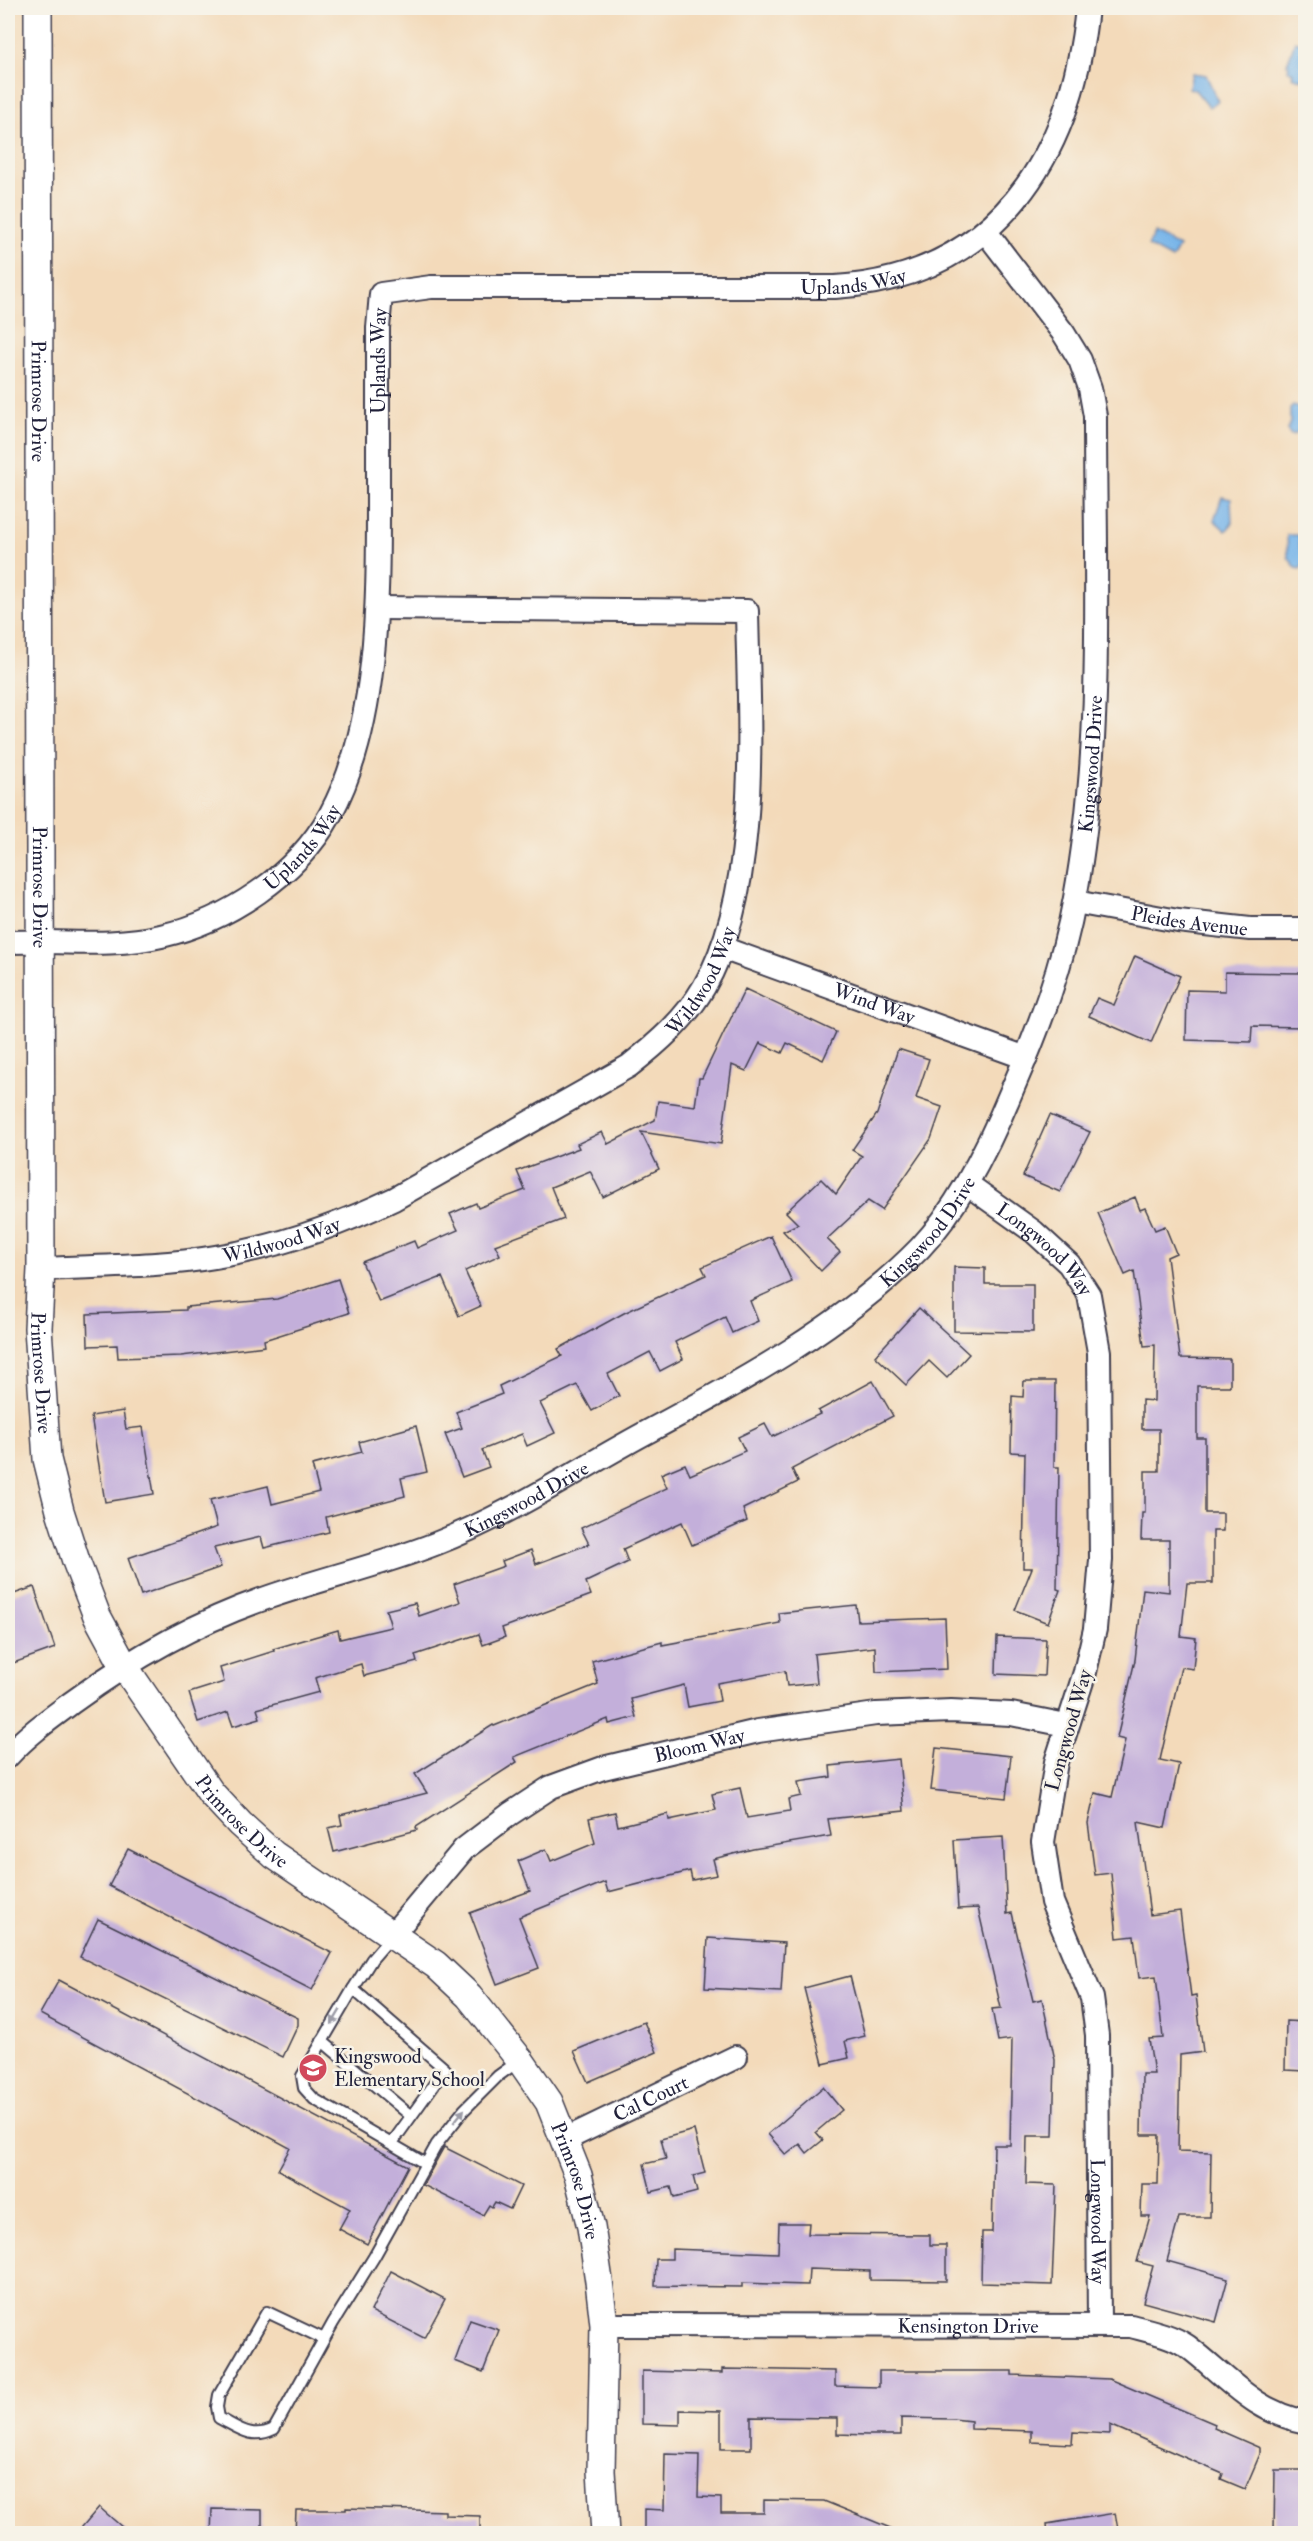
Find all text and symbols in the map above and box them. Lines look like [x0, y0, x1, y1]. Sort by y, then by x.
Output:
street label: Uplands Way [800, 262, 910, 301]
street label: Uplands Way [366, 306, 393, 414]
street label: Primrose Drive [26, 340, 51, 462]
street label: Kingswood Drive [1073, 695, 1108, 834]
street label: Uplands Way [259, 799, 347, 896]
street label: Primrose Drive [27, 826, 52, 948]
street label: Pleides Avenue [1129, 901, 1249, 942]
street label: Wildwood Way [660, 923, 742, 1041]
street label: Wind Way [829, 977, 920, 1030]
street label: Kingswood Drive [874, 1172, 981, 1293]
street label: Longwood Way [991, 1197, 1099, 1301]
street label: Wildwood Way [219, 1211, 345, 1269]
street label: Primrose Drive [25, 1311, 57, 1435]
street label: Kingswood Drive [460, 1456, 593, 1543]
street label: Longwood Way [1039, 1665, 1098, 1794]
street label: Bloom Way [651, 1722, 748, 1768]
street label: Primrose Drive [189, 1770, 293, 1874]
one-way arrow [331, 2009, 342, 2025]
place label: Kingswood Elementary School [334, 2044, 485, 2092]
school or university icon: Kingswood Elementary School [297, 2052, 329, 2084]
street label: Cal Court [609, 2070, 693, 2128]
one-way arrow [452, 2108, 465, 2124]
street label: Primrose Drive [545, 2118, 605, 2241]
street label: Longwood Way [1085, 2159, 1111, 2285]
street label: Kensington Drive [897, 2314, 1039, 2339]

